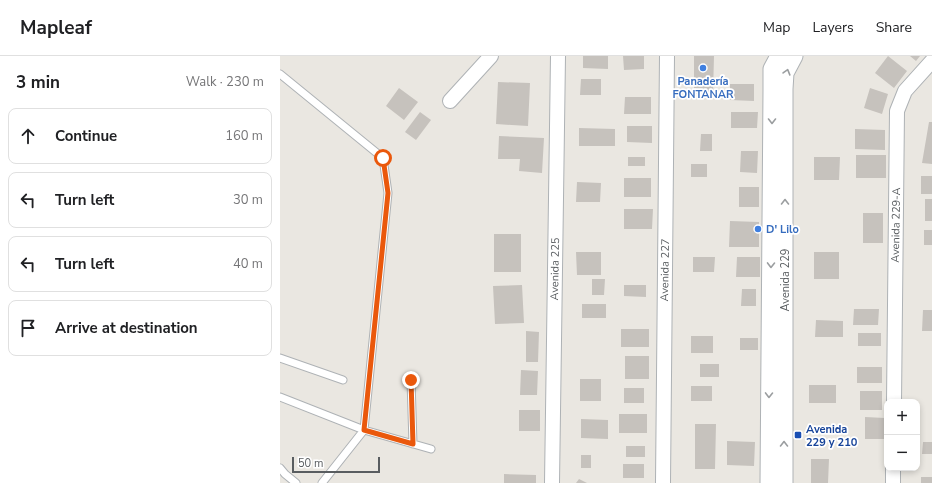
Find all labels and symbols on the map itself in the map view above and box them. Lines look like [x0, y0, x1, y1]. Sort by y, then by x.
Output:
marker: Panadería FONTANAR [698, 63, 708, 73]
one-way arrow [782, 69, 791, 76]
place label: Panadería FONTANAR [672, 74, 734, 102]
one-way arrow [767, 118, 776, 124]
route start [374, 149, 392, 167]
street label: Avenida 229-A [888, 187, 904, 263]
one-way arrow [781, 199, 789, 205]
place label: D' Lilo [766, 222, 799, 237]
marker: D' Lilo [753, 224, 763, 234]
street label: Avenida 225 [547, 237, 563, 301]
street label: Avenida 227 [657, 238, 673, 302]
street label: Avenida 229 [778, 249, 793, 311]
one-way arrow [767, 262, 775, 268]
route end [402, 371, 420, 389]
one-way arrow [765, 392, 774, 398]
place label: Avenida 229 y 210 [806, 422, 858, 450]
marker: Avenida 229 y 210 [793, 430, 803, 440]
one-way arrow [780, 441, 788, 447]
scale bar [292, 455, 380, 474]

